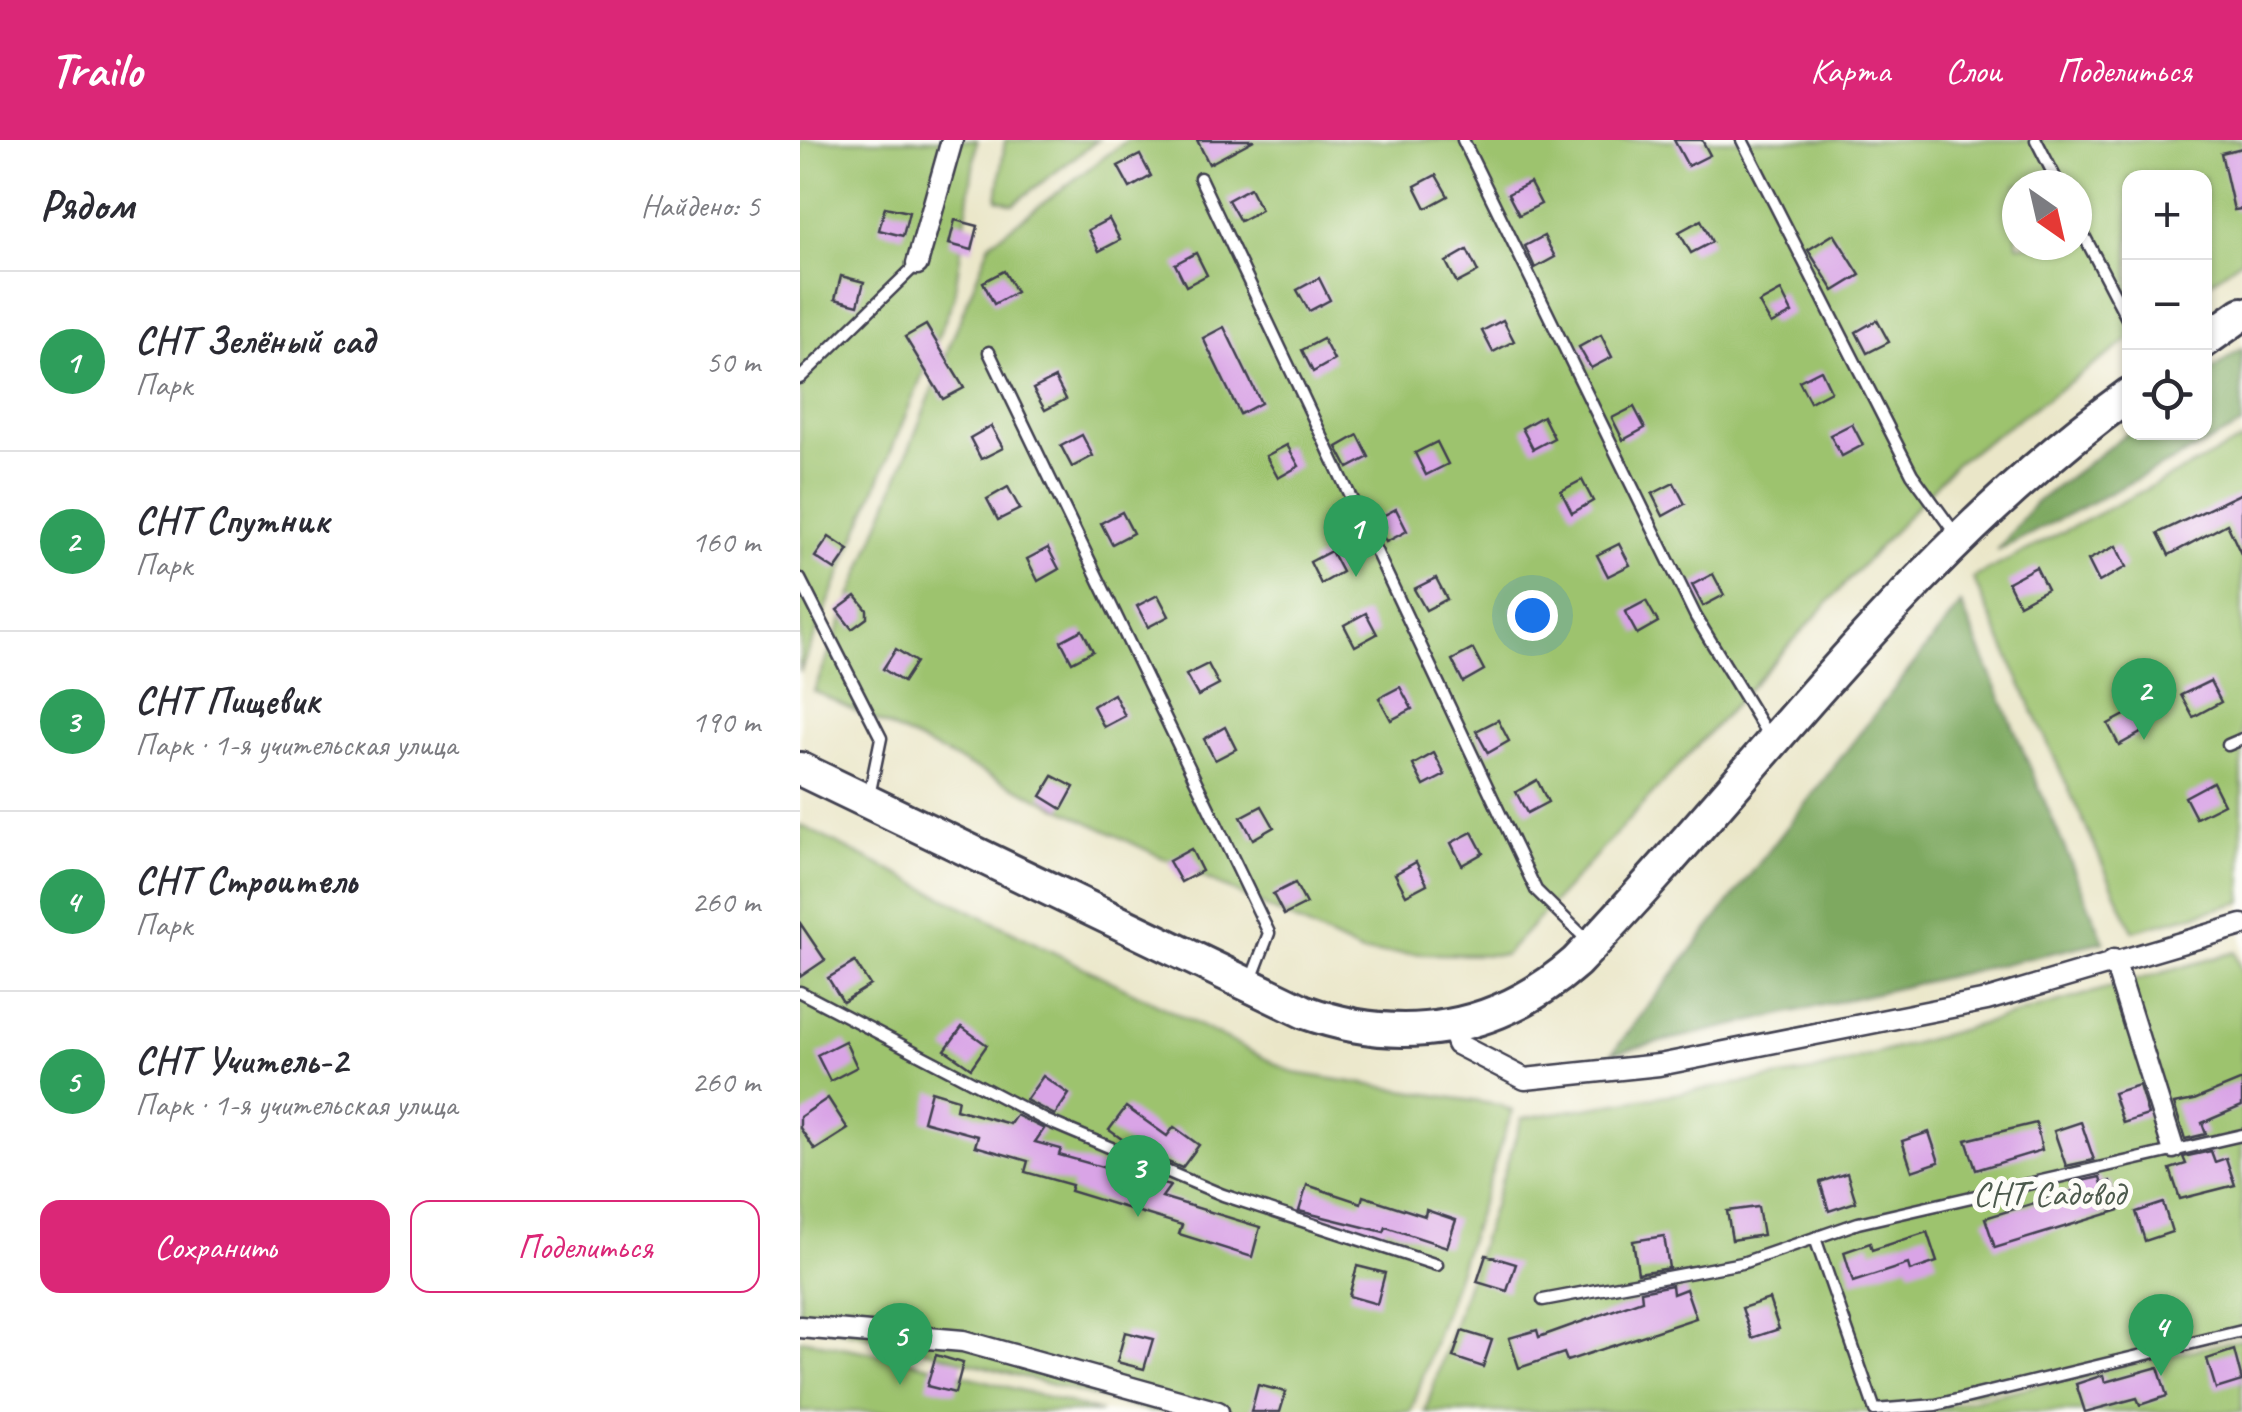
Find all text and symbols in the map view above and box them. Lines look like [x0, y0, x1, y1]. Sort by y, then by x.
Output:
text: Trailo [50, 40, 142, 100]
text: Карта [1810, 48, 1890, 93]
text: Слои [1945, 48, 2002, 93]
text: Поделиться [2057, 48, 2192, 93]
north arrow [2002, 170, 2092, 260]
map controls [2122, 170, 2212, 440]
button: + [2122, 170, 2212, 260]
text: Рядом [40, 179, 134, 232]
text: Найдено: 5 [641, 185, 760, 226]
button: − [2122, 260, 2212, 350]
text: СНТ Зелёный сад [135, 317, 375, 364]
text: 1 [65, 341, 80, 382]
text: 50 m [706, 341, 760, 382]
button: locate [2122, 350, 2212, 440]
text: Парк [135, 364, 192, 405]
pin: 1 [1324, 494, 1388, 577]
text: СНТ Спутник [135, 497, 328, 544]
text: 2 [65, 521, 80, 562]
text: 160 m [691, 521, 760, 562]
text: Парк [135, 544, 192, 585]
your location [1507, 590, 1558, 641]
pin: 2 [2112, 658, 2176, 740]
text: СНТ Пищевик [135, 677, 320, 724]
text: 3 [65, 701, 80, 742]
text: 190 m [691, 701, 760, 742]
text: Парк · 1-я учительская улица [135, 724, 457, 765]
text: СНТ Строитель [135, 857, 357, 904]
text: 4 [65, 881, 80, 922]
text: 260 m [691, 881, 760, 922]
text: Парк [135, 904, 192, 945]
text: СНТ Учитель-2 [135, 1037, 348, 1084]
text: 5 [66, 1061, 79, 1102]
text: 260 m [691, 1061, 760, 1102]
text: Парк · 1-я учительская улица [135, 1084, 457, 1125]
pin: 3 [1106, 1134, 1170, 1217]
park label: СНТ Садовод [1973, 1171, 2128, 1216]
button: Сохранить [40, 1200, 390, 1293]
button: Поделиться [410, 1200, 760, 1293]
pin: 4 [2128, 1294, 2194, 1376]
pin: 5 [868, 1302, 932, 1385]

